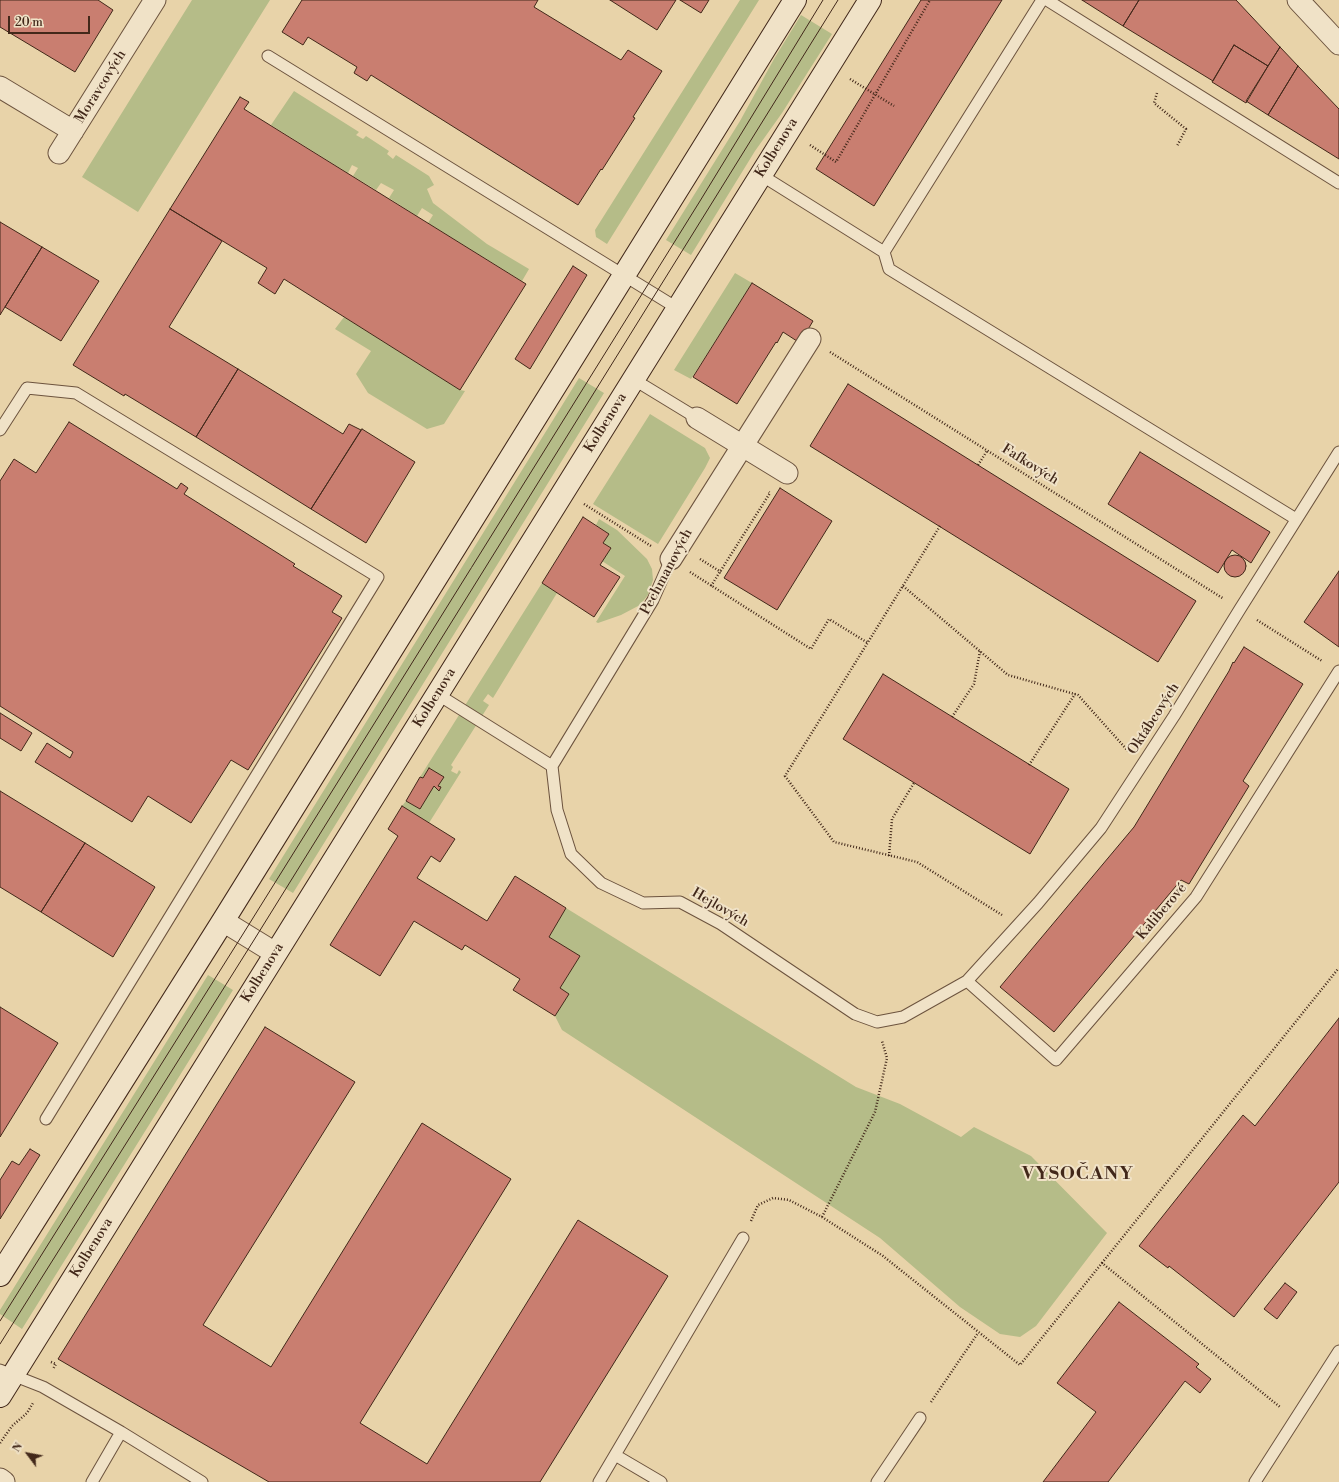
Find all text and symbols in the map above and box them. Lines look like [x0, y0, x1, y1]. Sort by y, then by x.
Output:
scale bar [10, 8, 92, 34]
text: 20 m [15, 15, 43, 30]
street label: Moravcových [72, 47, 130, 127]
street label: Kolbenova [752, 115, 802, 181]
street label: Kolbenova [581, 390, 631, 456]
street label: Fafkových [998, 441, 1062, 489]
street label: Pechmanových [637, 526, 697, 618]
street label: Kolbenova [410, 665, 460, 731]
street label: Oktábcových [1125, 680, 1183, 758]
street label: Kaliberové [1133, 880, 1191, 944]
street label: Hejlových [688, 885, 752, 931]
street label: Kolbenova [238, 940, 288, 1006]
district label: VYSOČANY [1022, 1164, 1134, 1186]
street label: Kolbenova [67, 1215, 117, 1281]
north arrow [8, 1434, 48, 1474]
text: N [10, 1440, 26, 1455]

